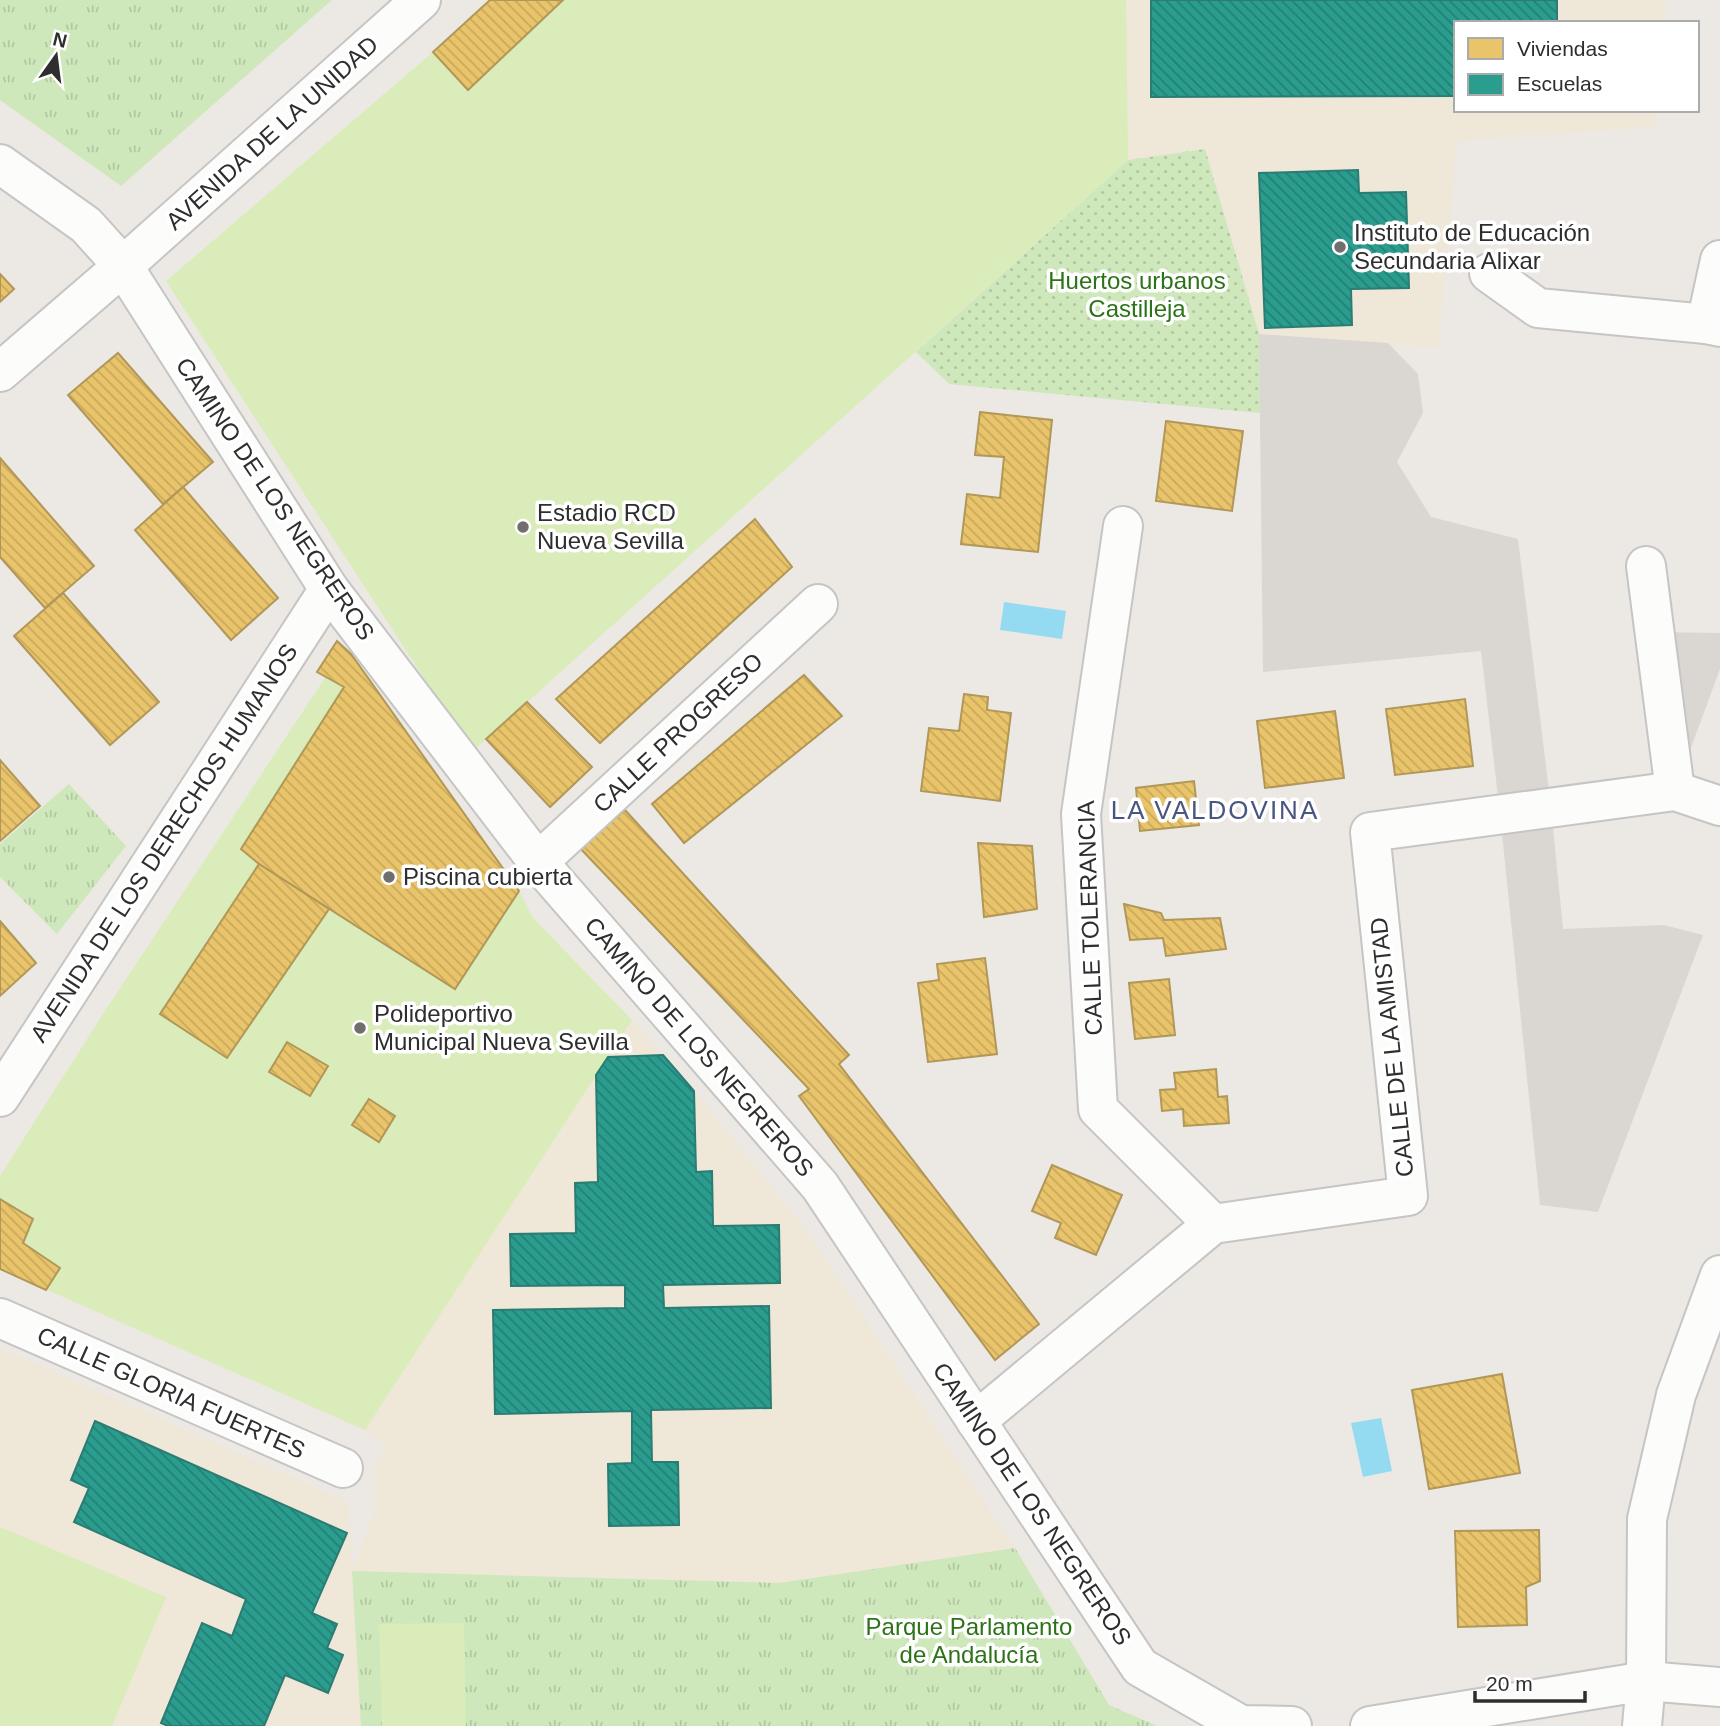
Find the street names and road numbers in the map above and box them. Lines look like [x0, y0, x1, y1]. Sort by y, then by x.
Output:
street label: AVENIDA DE LA UNIDAD [160, 30, 383, 235]
street label: CAMINO DE LOS NEGREROS [171, 352, 380, 645]
street label: AVENIDA DE LOS DERECHOS HUMANOS [25, 639, 303, 1047]
street label: CALLE PROGRESO [587, 647, 768, 818]
street label: CALLE TOLERANCIA [1072, 800, 1107, 1036]
street label: CAMINO DE LOS NEGREROS [579, 912, 819, 1182]
street label: CALLE DE LA AMISTAD [1364, 916, 1419, 1178]
street label: CALLE GLORIA FUERTES [33, 1321, 309, 1464]
street label: CAMINO DE LOS NEGREROS [928, 1357, 1137, 1650]

